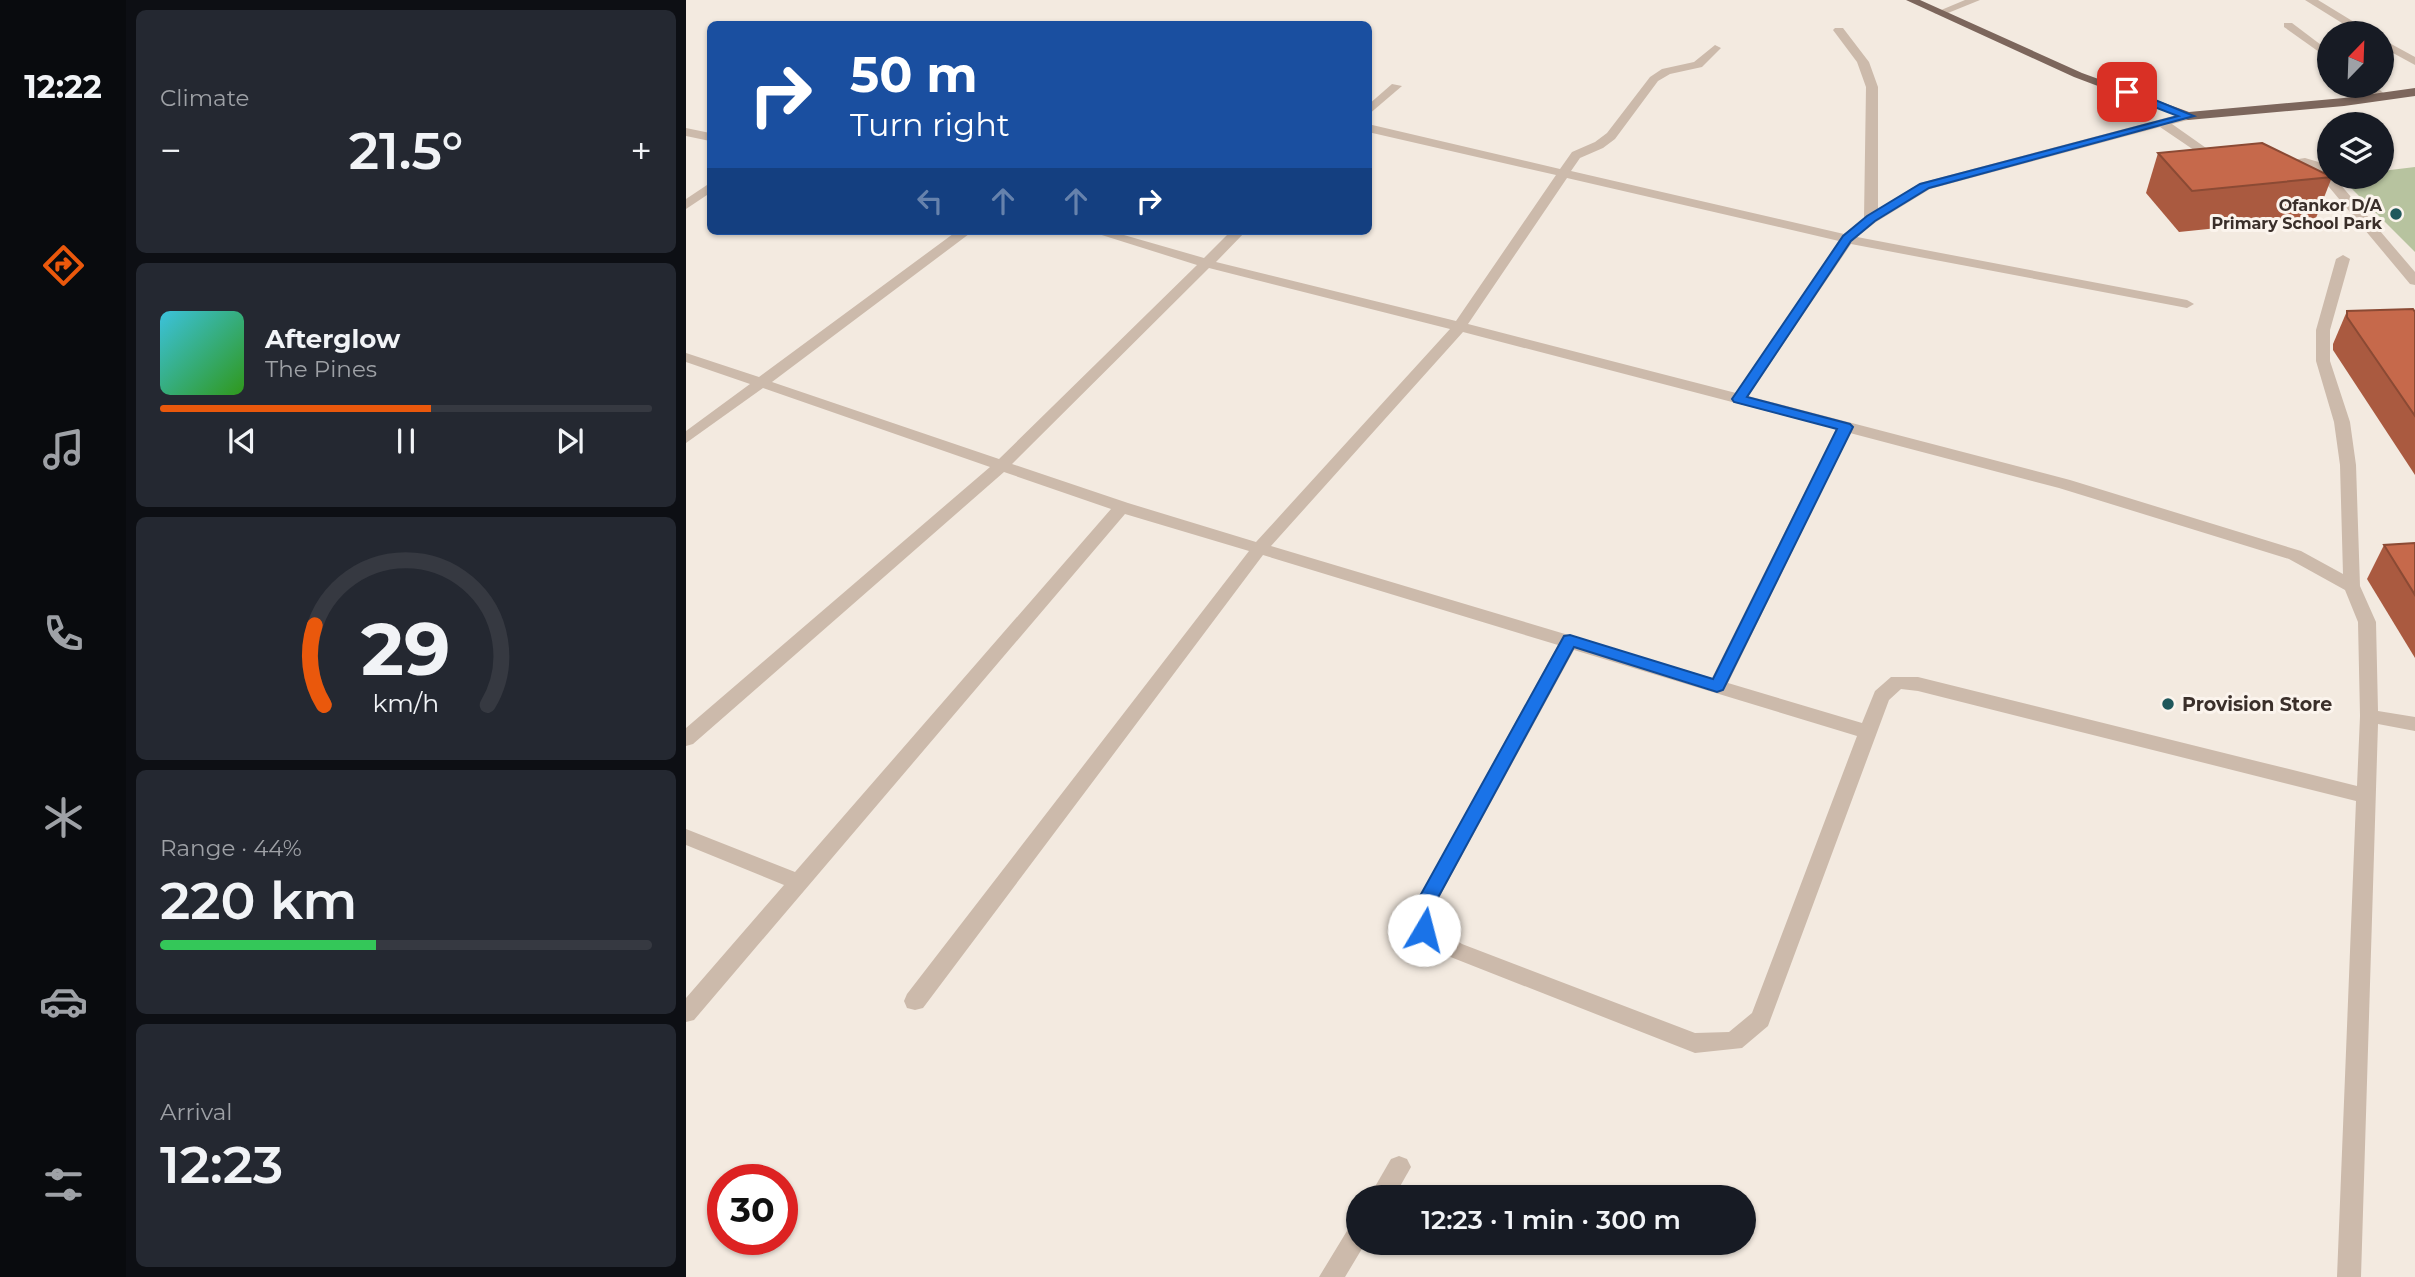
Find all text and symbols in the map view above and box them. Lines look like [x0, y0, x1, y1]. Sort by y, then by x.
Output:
north arrow [2317, 21, 2394, 98]
map controls [2317, 21, 2394, 189]
text: 50 m [850, 45, 978, 104]
icon: right [735, 49, 826, 140]
pin [2097, 62, 2157, 122]
text: 12:22 [24, 67, 102, 106]
icon: arrive [2108, 73, 2146, 111]
text: Climate [160, 84, 249, 112]
text: Turn right [850, 105, 1010, 144]
button: layers [2317, 112, 2394, 189]
text: 21.5° [349, 119, 463, 182]
text: − [160, 127, 182, 174]
text: + [630, 127, 652, 174]
icon: left [911, 182, 949, 220]
icon: ahead [984, 182, 1022, 220]
icon: ahead [1057, 182, 1095, 220]
icon: right [1130, 182, 1168, 220]
place label: Ofankor D/A Primary School Park [2211, 196, 2383, 233]
marker: Ofankor D/A Primary School Park [2388, 206, 2404, 222]
icon: directions [39, 241, 88, 290]
text: Afterglow [265, 323, 400, 355]
text: The Pines [265, 355, 377, 383]
icon: previous [223, 422, 261, 460]
icon: pause [387, 422, 425, 460]
icon: next [551, 422, 589, 460]
icon: music [39, 425, 88, 474]
text: 29 [361, 605, 451, 693]
icon: phone [39, 609, 88, 658]
text: km/h [373, 687, 439, 717]
place label: Provision Store [2182, 693, 2332, 716]
marker: Provision Store [2160, 696, 2176, 712]
icon: climate [39, 793, 88, 842]
text: Range · 44% [160, 834, 302, 862]
text: 220 km [160, 869, 357, 932]
position arrow [1387, 893, 1461, 967]
icon: car [39, 977, 88, 1026]
text: Arrival [160, 1098, 233, 1126]
text: 12:23 [160, 1133, 283, 1196]
icon: filters [39, 1160, 88, 1209]
speed limit sign: 30 [707, 1164, 798, 1255]
text: 12:23 · 1 min · 300 m [1421, 1204, 1681, 1236]

